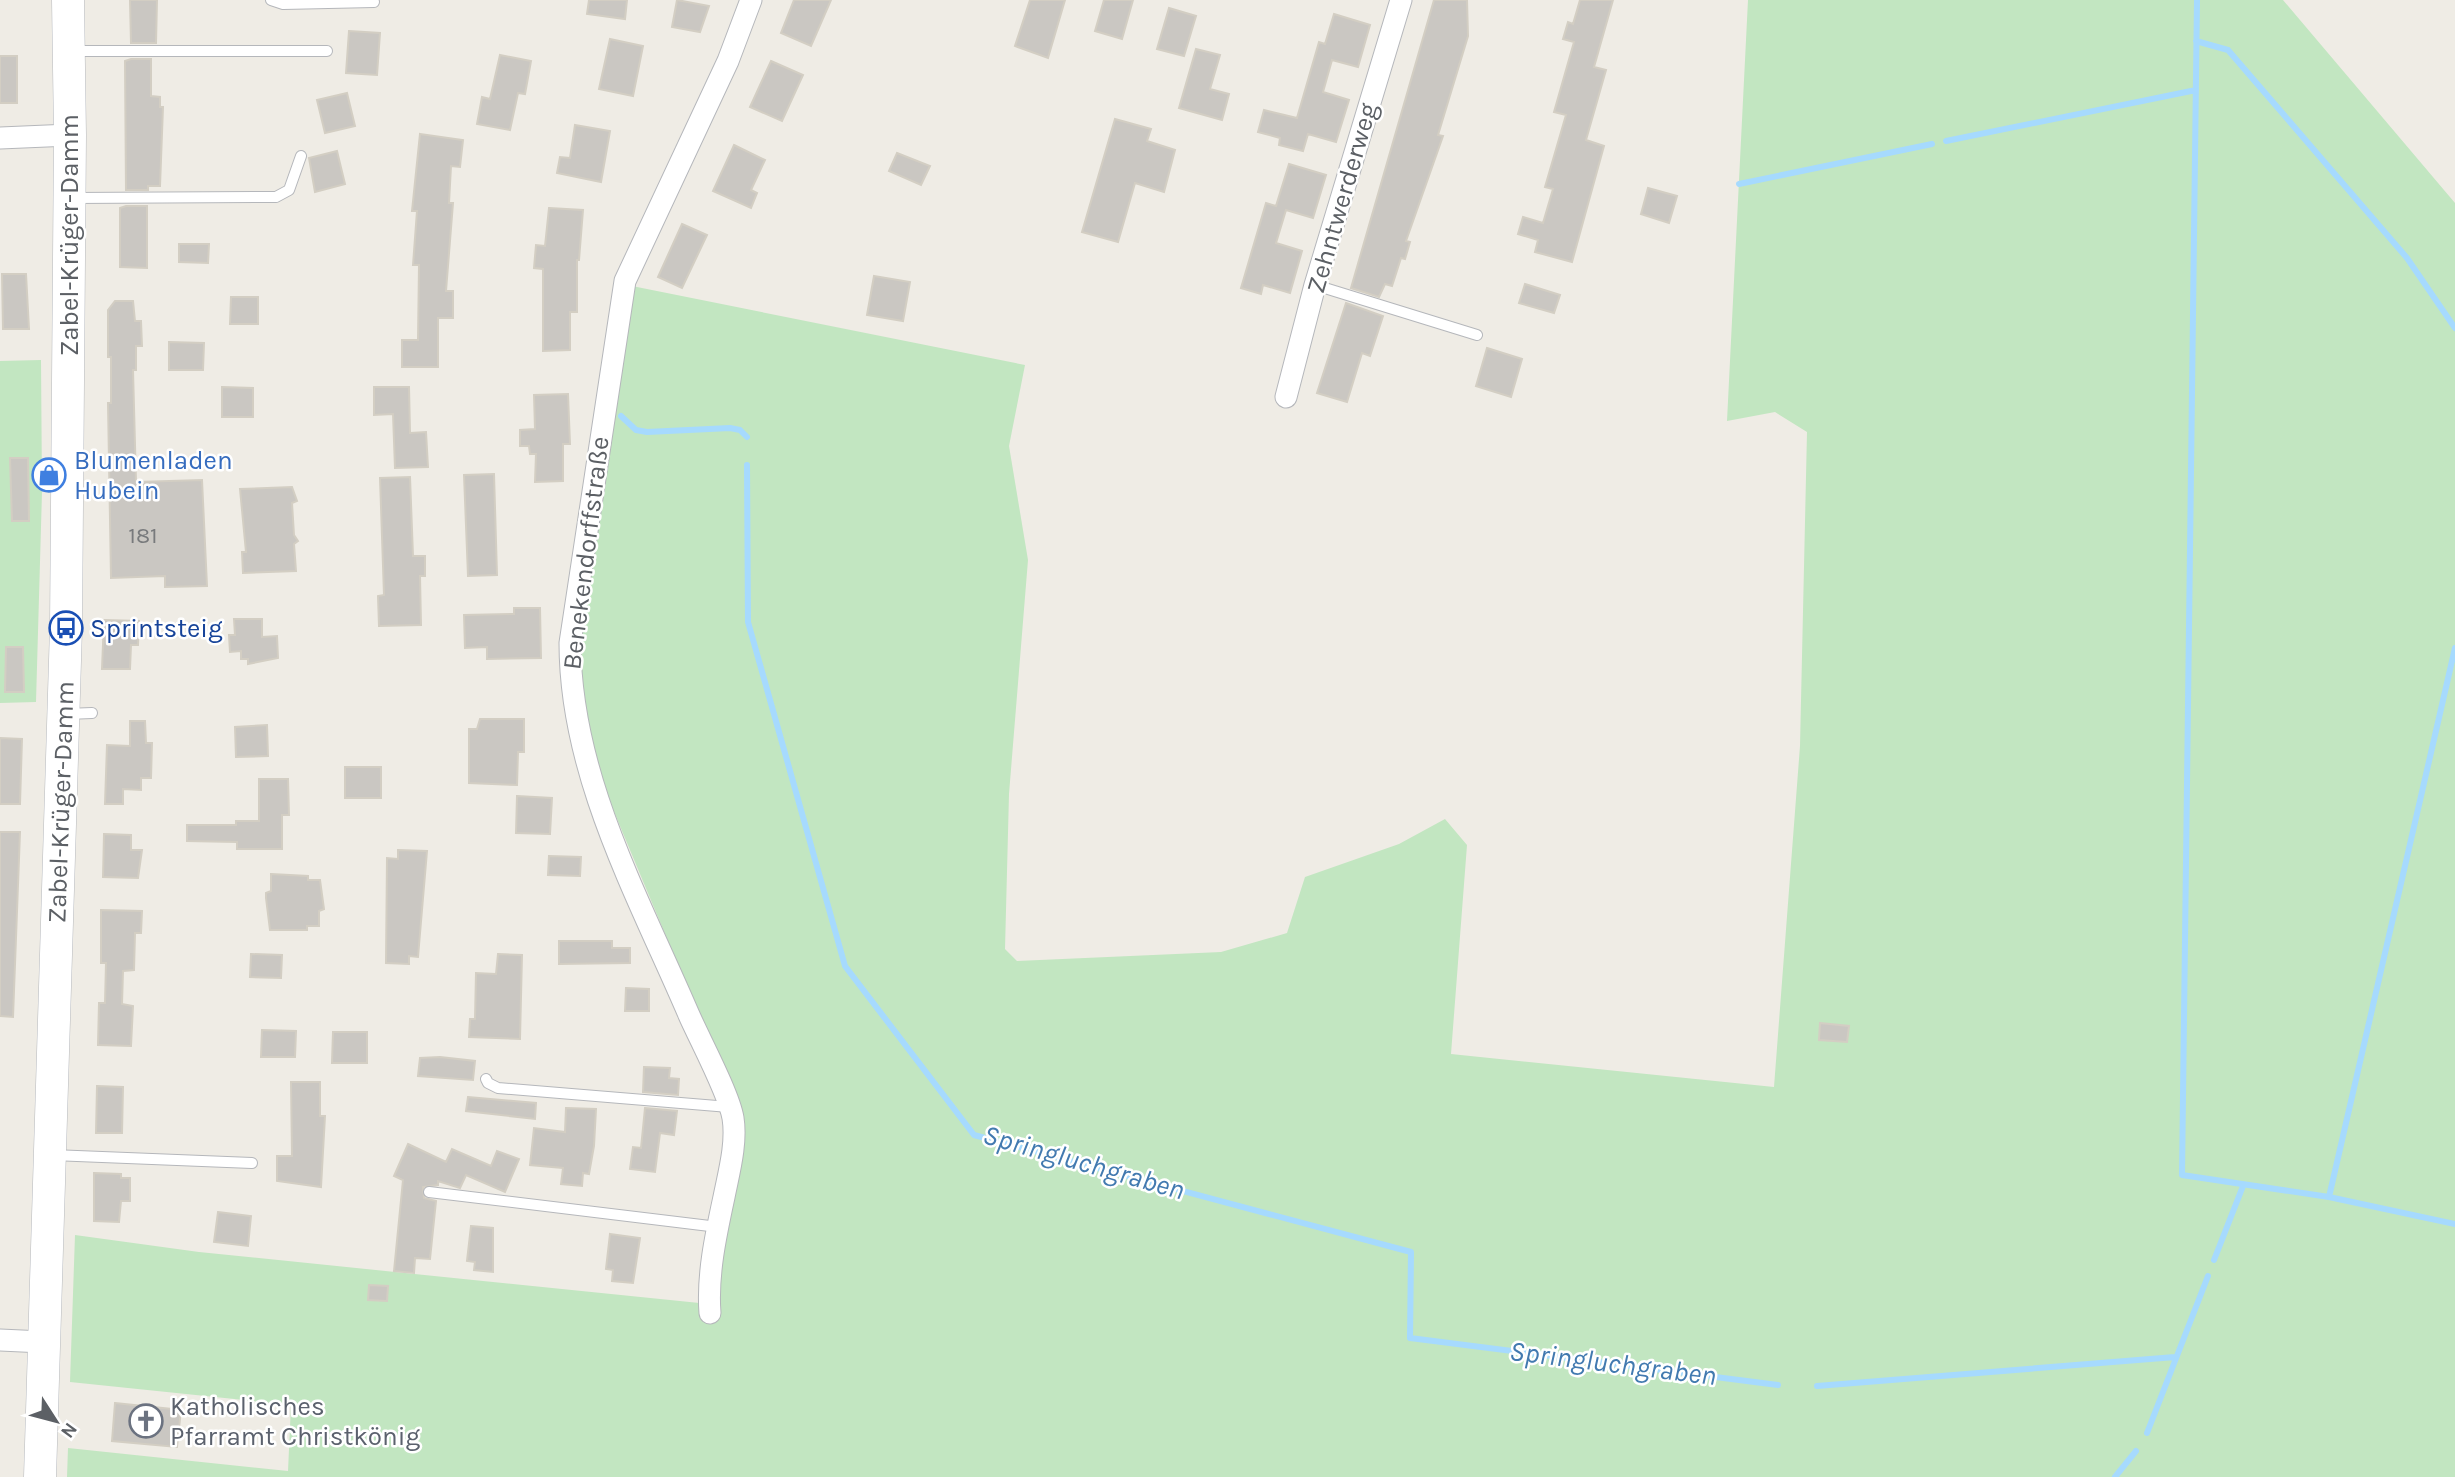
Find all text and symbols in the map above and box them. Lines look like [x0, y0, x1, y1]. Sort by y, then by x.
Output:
street label: Zehntwerderweg [1300, 99, 1384, 297]
street label: Zabel-Krüger-Damm [54, 114, 85, 356]
street label: Benekendorffstraße [556, 435, 616, 671]
place label: Blumenladen Hubein [74, 445, 233, 506]
shop icon: Blumenladen Hubein [30, 456, 68, 494]
house number: 181 [128, 522, 158, 549]
bus stop icon: Sprintsteig [47, 609, 85, 647]
place label: Sprintsteig [90, 613, 223, 644]
street label: Zabel-Krüger-Damm [41, 680, 81, 924]
water label: Springluchgraben [979, 1117, 1189, 1207]
water label: Springluchgraben [1508, 1334, 1718, 1392]
north arrow [21, 1386, 91, 1456]
place label: Katholisches Pfarramt Christkönig [170, 1391, 421, 1452]
church icon: Katholisches Pfarramt Christkönig [127, 1402, 165, 1440]
text: N [56, 1418, 82, 1442]

